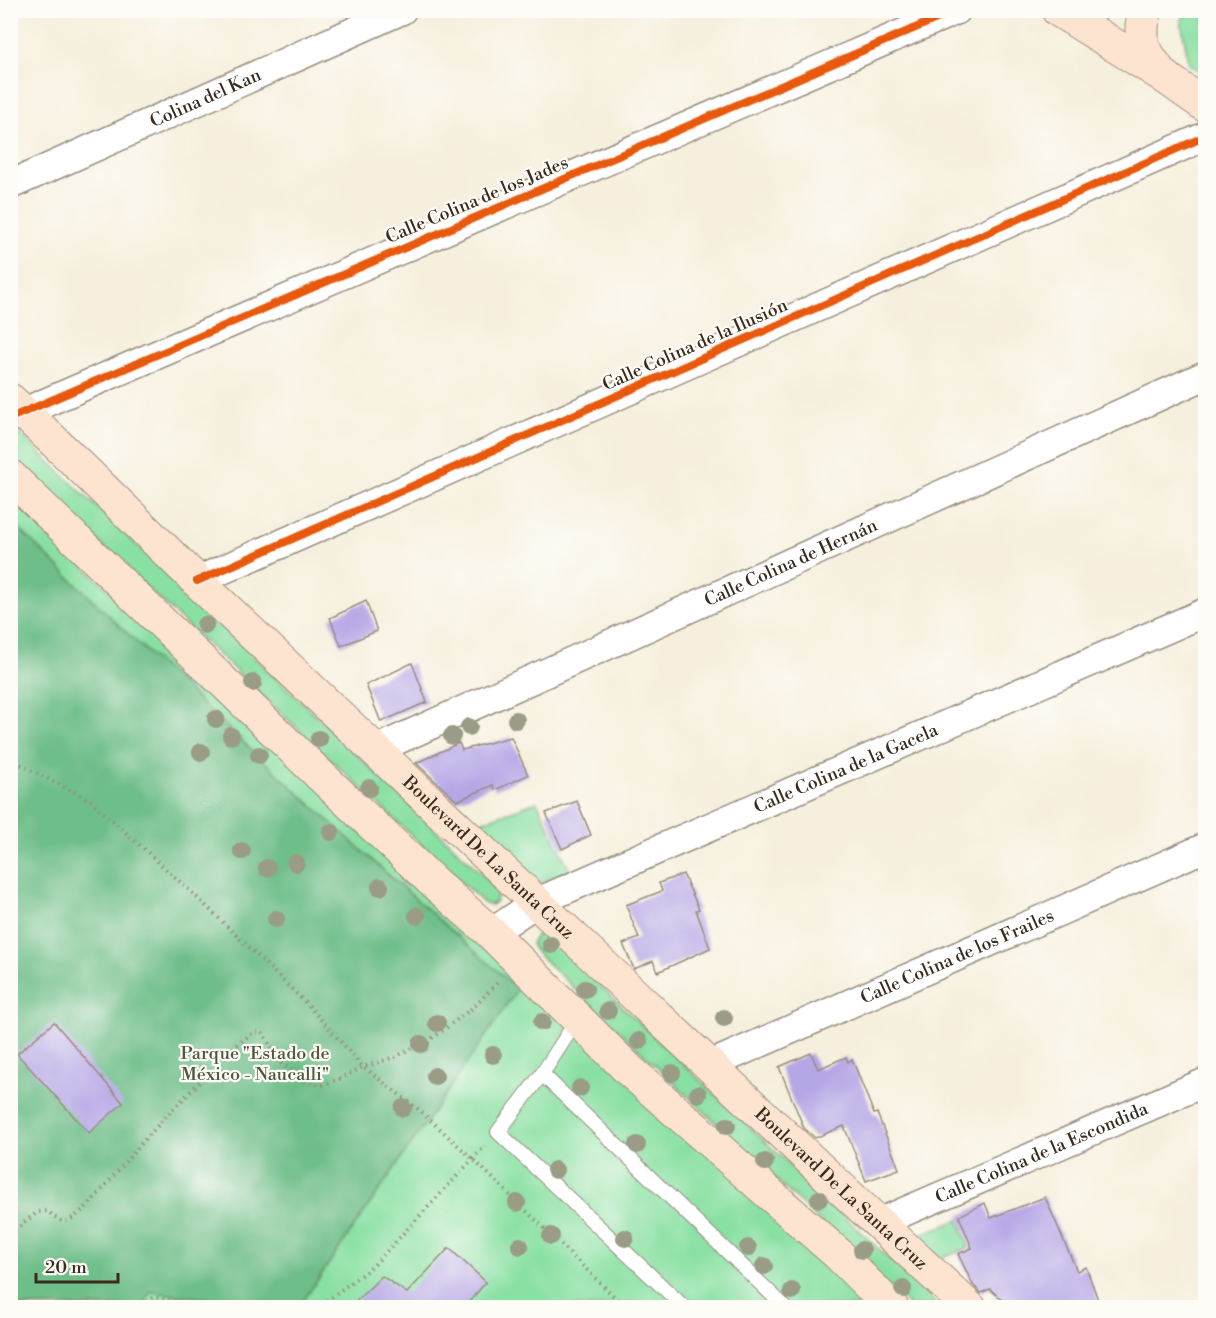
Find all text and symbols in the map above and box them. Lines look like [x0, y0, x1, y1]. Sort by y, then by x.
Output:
street label: Colina del Kan [146, 63, 265, 133]
street label: Calle Colina de los Jades [382, 151, 572, 249]
street label: Calle Colina de la Ilusión [599, 294, 791, 396]
street label: Calle Colina de Hernán [700, 513, 881, 611]
street label: Calle Colina de la Gacela [750, 718, 942, 818]
street label: Boulevard De La Santa Cruz [397, 770, 579, 944]
street label: Calle Colina de los Frailes [857, 904, 1058, 1009]
park label: Parque "Estado de México - Naucalli" [180, 1042, 330, 1086]
street label: Calle Colina de la Escondida [932, 1097, 1152, 1209]
street label: Boulevard De La Santa Cruz [750, 1102, 933, 1275]
scale bar [36, 1246, 118, 1284]
text: 20 m [45, 1256, 87, 1279]

